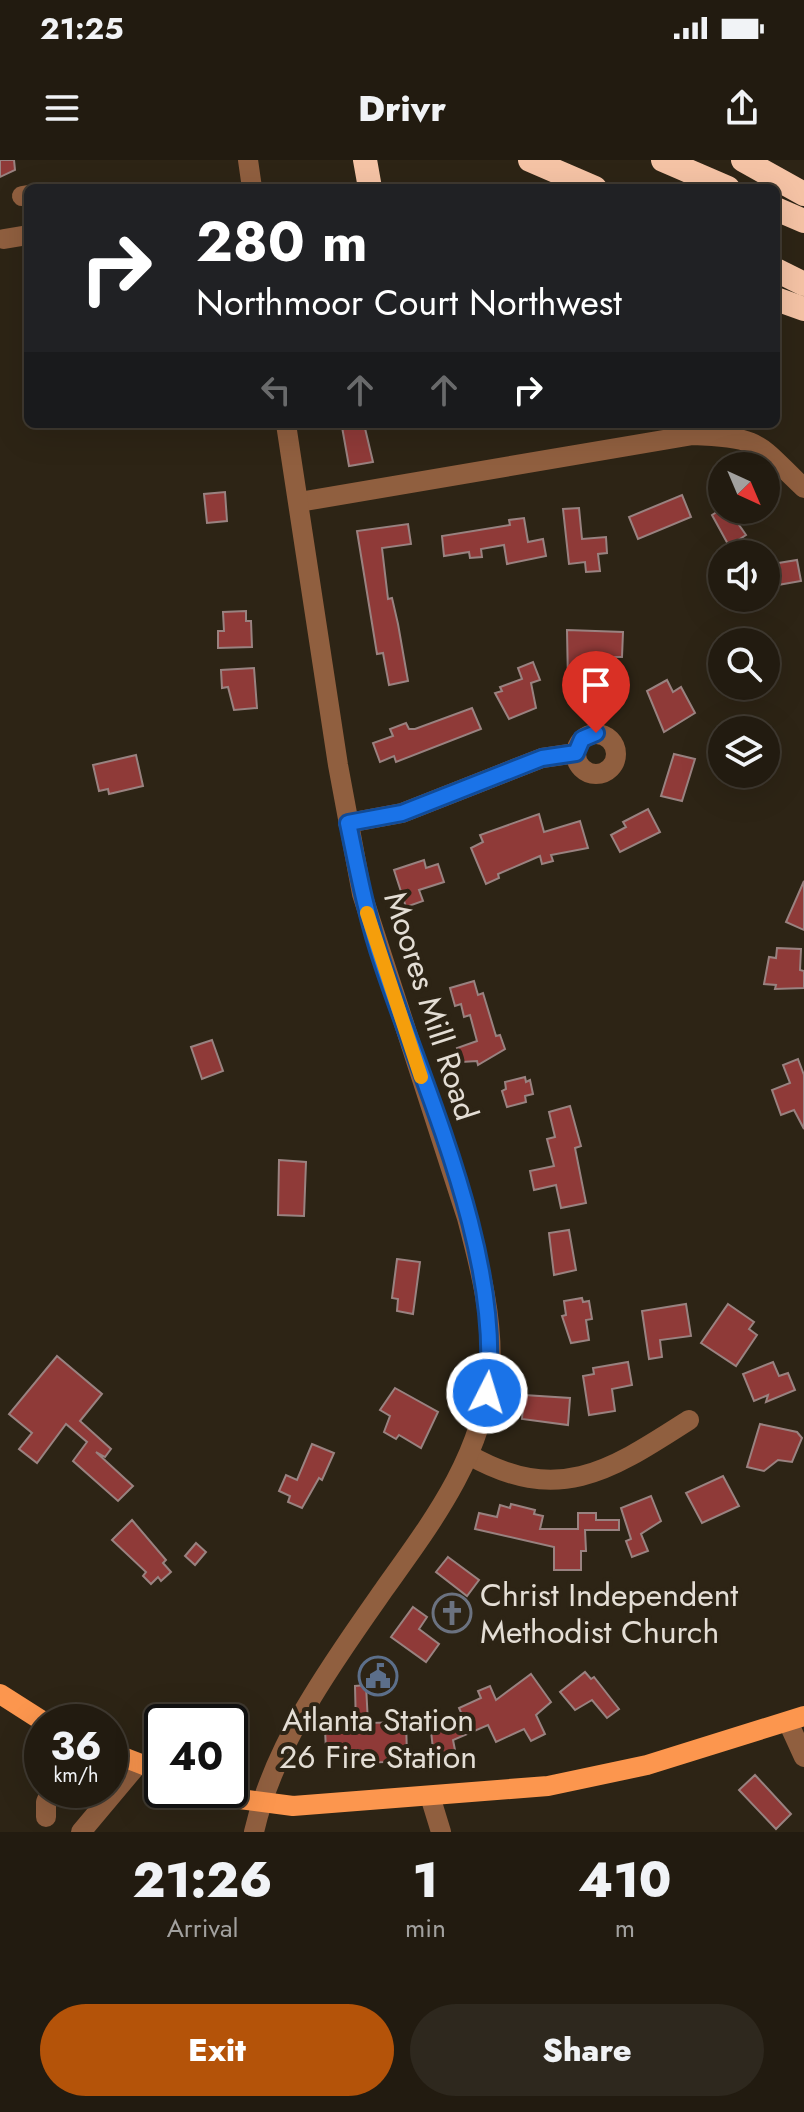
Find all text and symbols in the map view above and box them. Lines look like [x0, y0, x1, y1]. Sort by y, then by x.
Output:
text: 21:25 [40, 7, 124, 50]
text: Drivr [358, 82, 446, 134]
icon: menu [40, 86, 84, 130]
icon: share [720, 86, 764, 130]
text: 280 m [196, 201, 368, 282]
icon: right [64, 216, 168, 320]
text: Northmoor Court Northwest [196, 276, 622, 328]
icon: left [254, 368, 298, 412]
icon: ahead [338, 368, 382, 412]
icon: ahead [422, 368, 466, 412]
icon: right [506, 368, 550, 412]
north arrow [708, 452, 780, 524]
map controls [708, 452, 780, 788]
button: sound [708, 540, 780, 612]
button: search [708, 628, 780, 700]
pin [562, 651, 630, 733]
icon: arrive [574, 663, 618, 707]
button: layers [708, 716, 780, 788]
street label: Moores Mill Road [372, 886, 490, 1126]
position arrow [445, 1351, 529, 1435]
place label: Christ Independent Methodist Church [480, 1572, 739, 1655]
church icon: Christ Independent Methodist Church [431, 1592, 473, 1634]
public building icon: Atlanta Station 26 Fire Station [357, 1655, 399, 1697]
place label: Atlanta Station 26 Fire Station [279, 1697, 477, 1780]
speed limit sign: 40 [144, 1704, 248, 1808]
text: 36 [50, 1717, 102, 1775]
text: km/h [53, 1761, 99, 1790]
text: 21:26 [133, 1846, 273, 1915]
text: 1 [413, 1846, 438, 1915]
text: 410 [578, 1846, 671, 1915]
text: Arrival [167, 1909, 238, 1947]
text: min [405, 1909, 446, 1947]
text: m [615, 1909, 635, 1947]
button: Exit [40, 2004, 394, 2096]
button: Share [410, 2004, 764, 2096]

